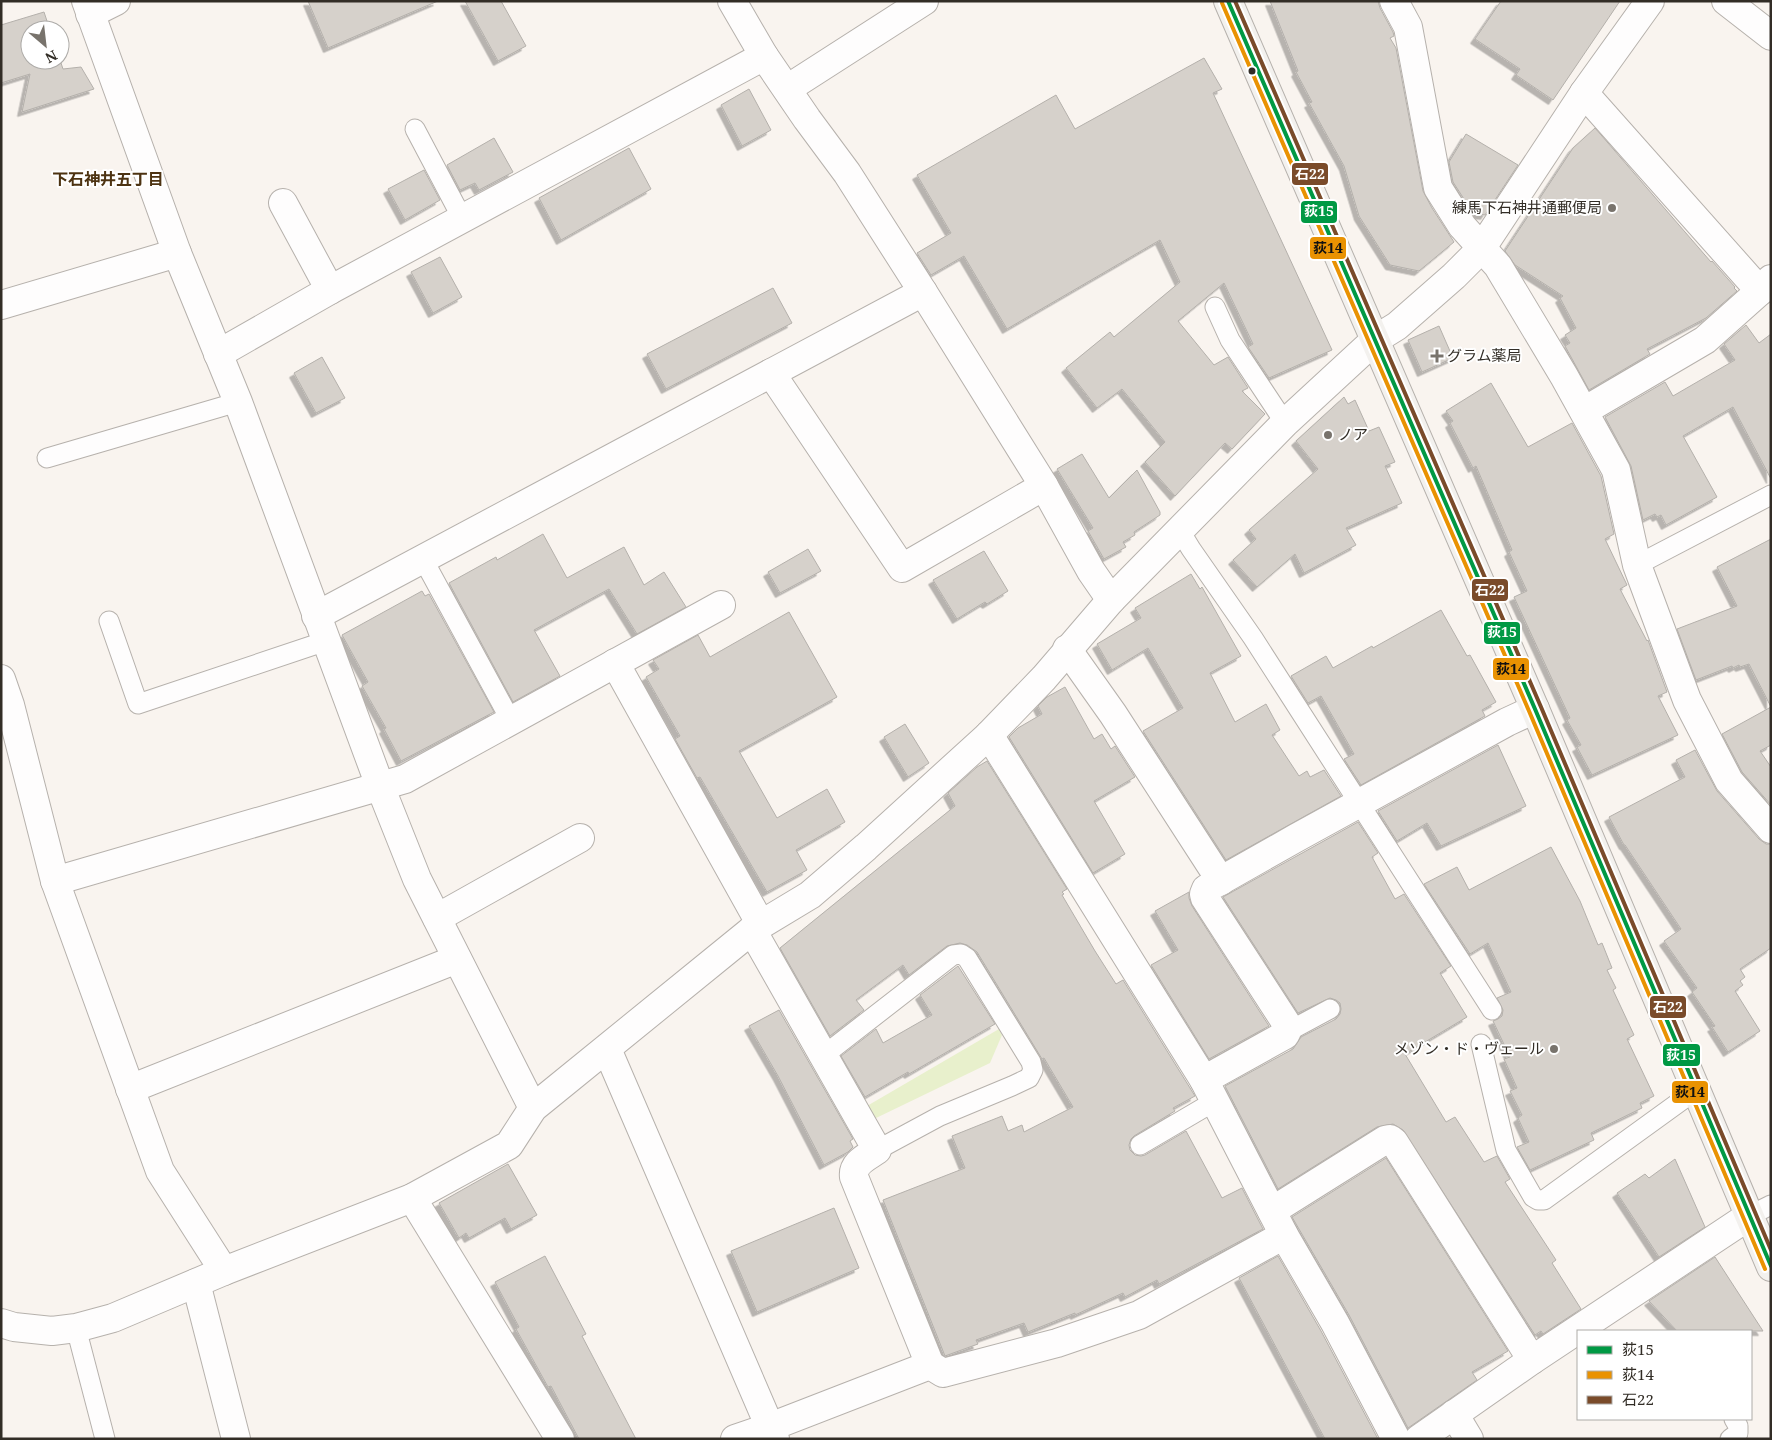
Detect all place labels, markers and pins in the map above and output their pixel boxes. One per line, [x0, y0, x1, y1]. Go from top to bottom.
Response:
unlabelled marker [1247, 66, 1257, 76]
place label: 練馬下石神井通郵便局 [1452, 197, 1602, 217]
marker: 練馬下石神井通郵便局 [1606, 202, 1618, 214]
place label: グラム薬局 [1447, 345, 1522, 365]
marker: グラム薬局 [1431, 350, 1443, 362]
place label: ノア [1338, 424, 1368, 444]
marker: ノア [1322, 429, 1334, 441]
place label: メゾン・ド・ヴェール [1394, 1038, 1544, 1058]
marker: メゾン・ド・ヴェール [1548, 1043, 1560, 1055]

